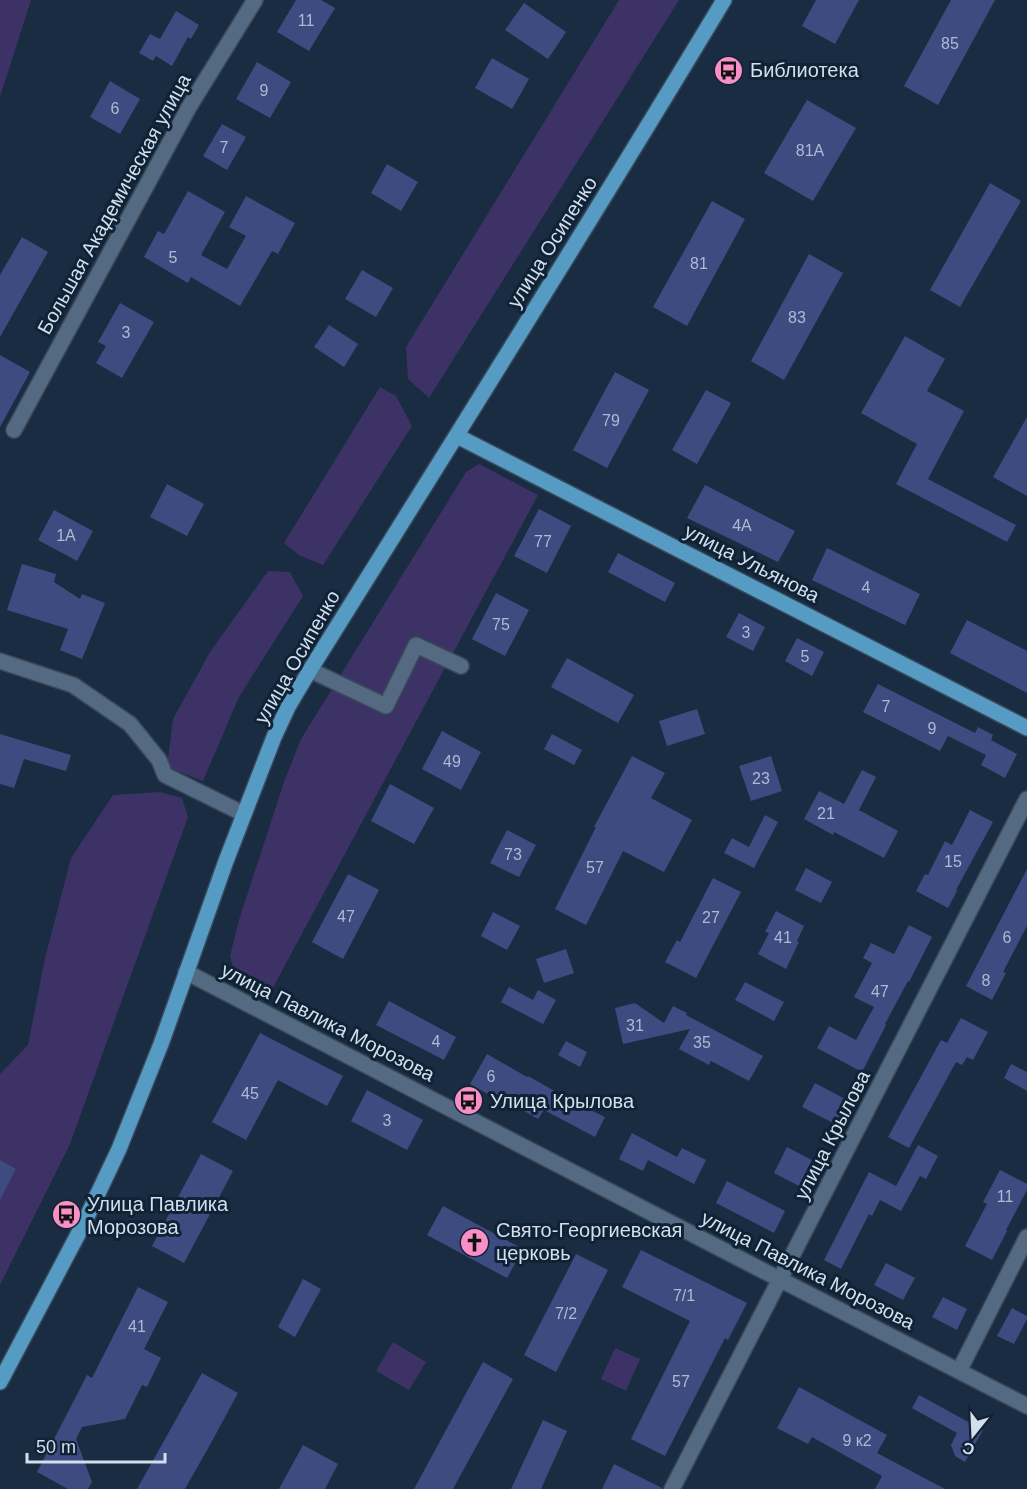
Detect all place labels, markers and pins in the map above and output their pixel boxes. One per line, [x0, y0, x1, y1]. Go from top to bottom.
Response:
bus stop icon: Библиотека [713, 54, 745, 86]
place label: Библиотека [750, 59, 860, 81]
bus stop icon: Улица Крылова [453, 1085, 485, 1117]
place label: Улица Крылова [490, 1090, 635, 1112]
place label: Улица Павлика Морозова [87, 1193, 229, 1238]
bus stop icon: Улица Павлика Морозова [50, 1199, 82, 1231]
place label: Свято-Георгиевская церковь [496, 1219, 682, 1264]
church icon: Свято-Георгиевская церковь [459, 1226, 491, 1258]

